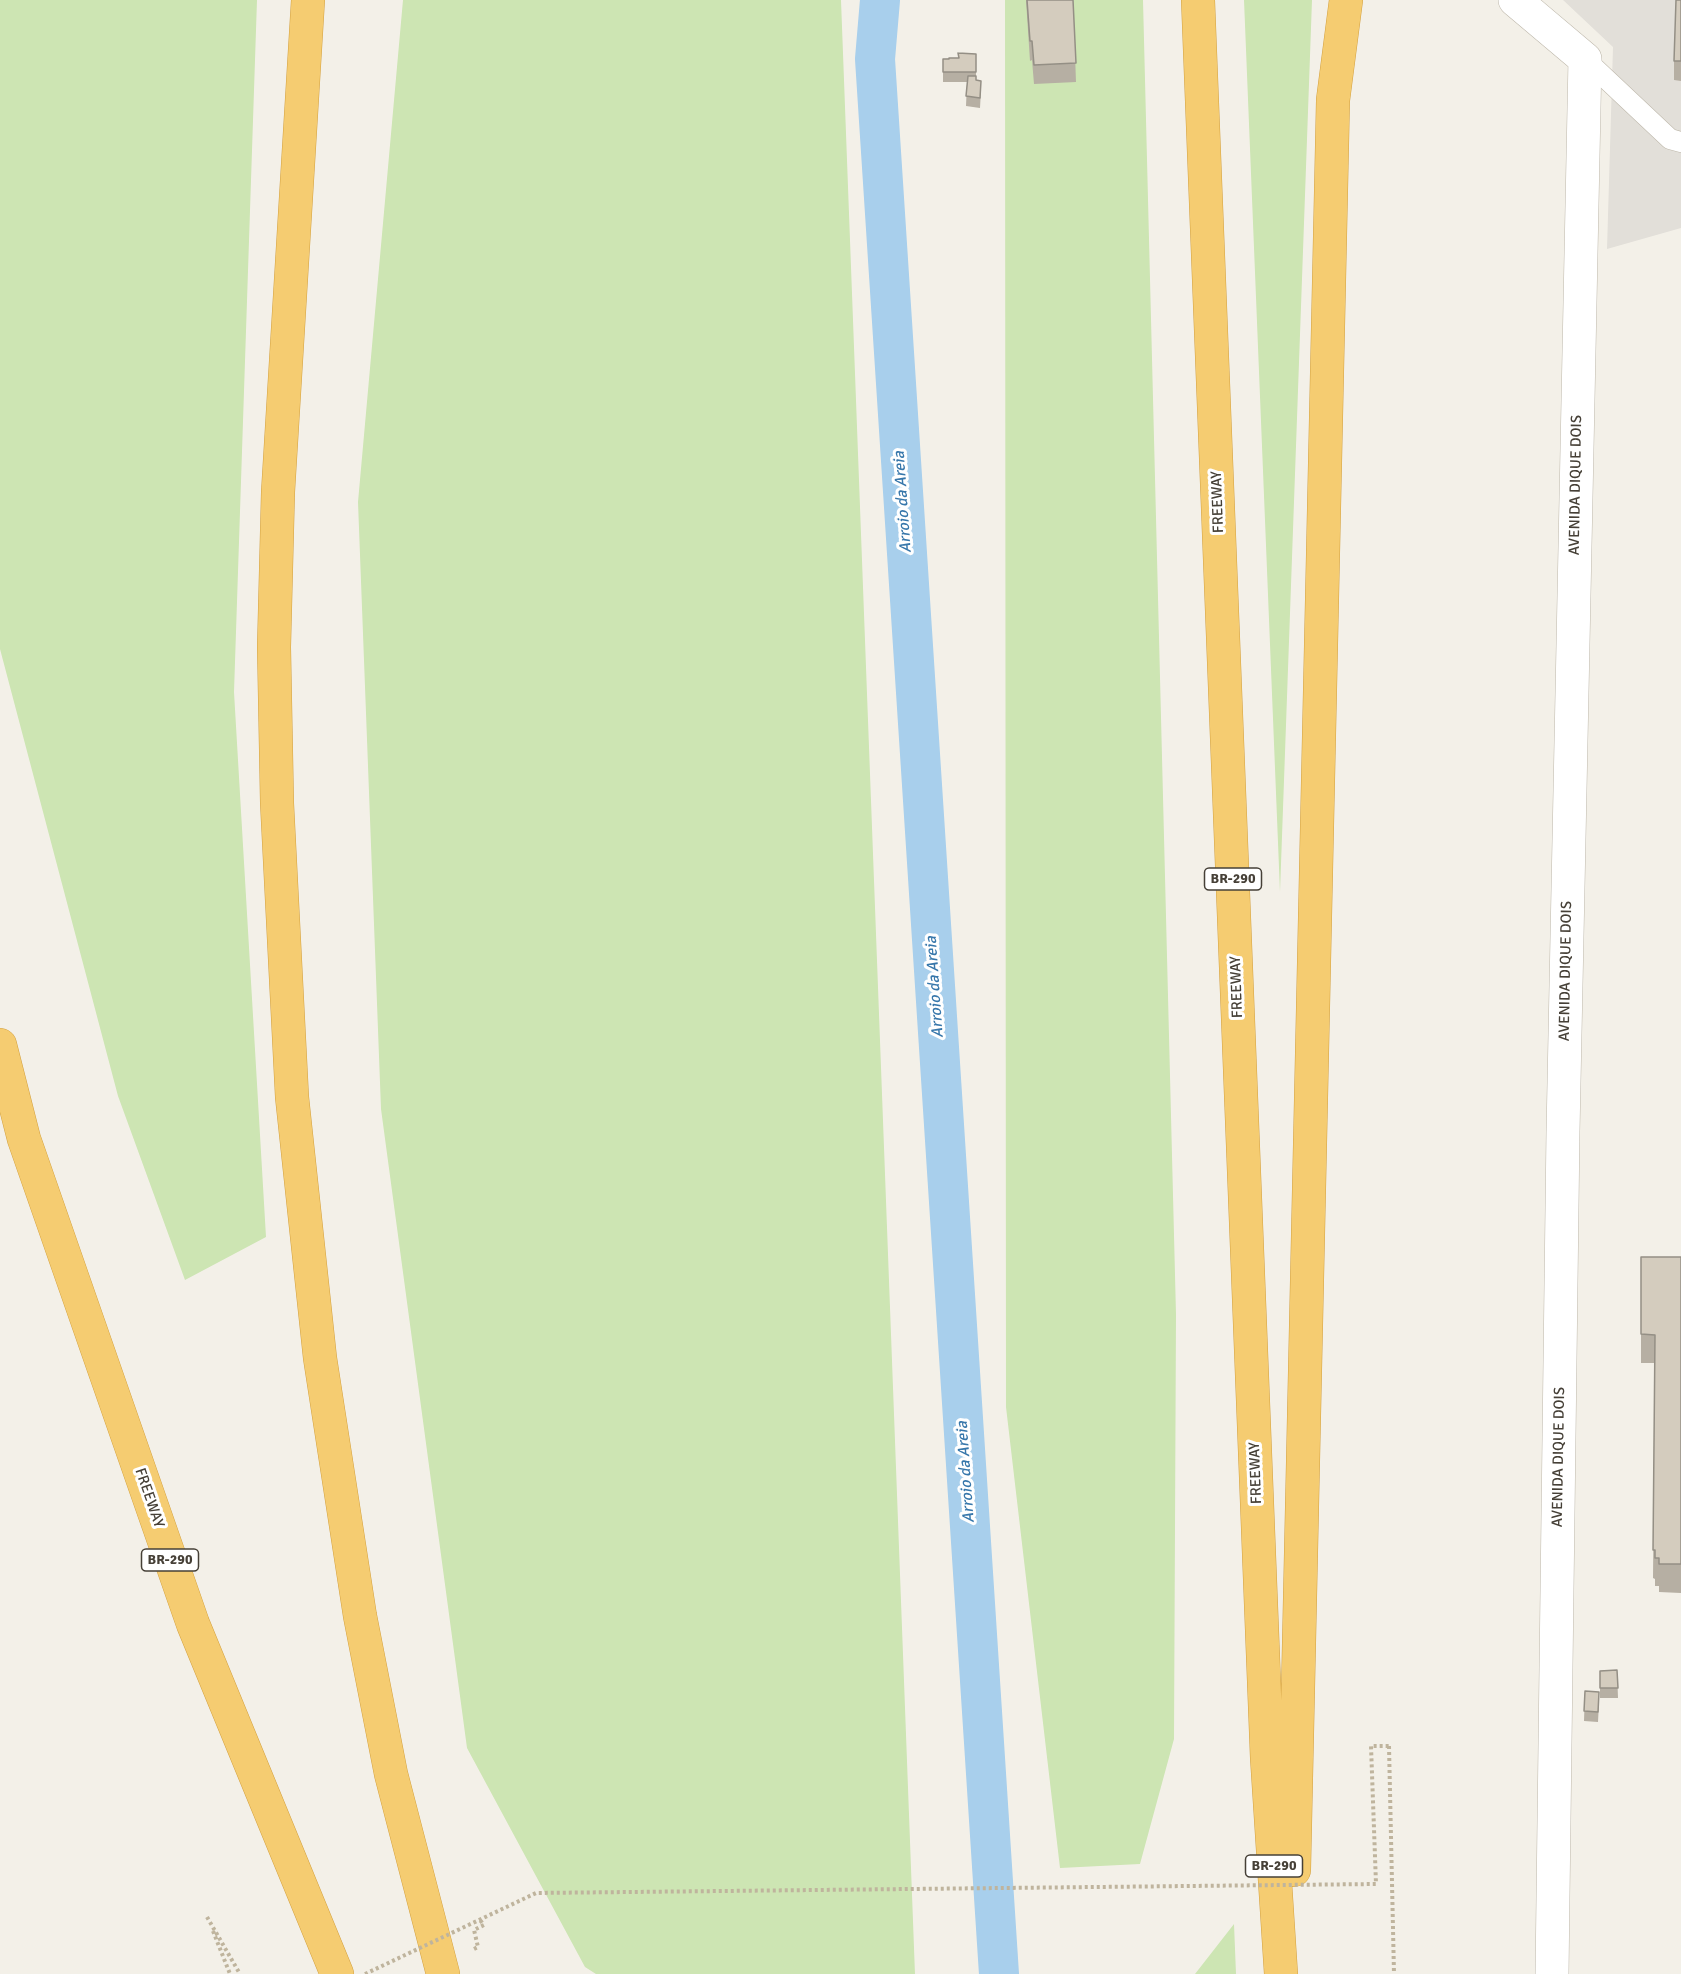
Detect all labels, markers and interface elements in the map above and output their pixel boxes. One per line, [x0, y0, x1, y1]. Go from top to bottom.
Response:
street label: AVENIDA DIQUE DOIS [1566, 415, 1586, 555]
water label: Arroio da Areia [890, 451, 916, 553]
street label: FREEWAY [1208, 471, 1228, 533]
road number: BR-290 [1204, 868, 1262, 890]
street label: AVENIDA DIQUE DOIS [1556, 901, 1576, 1041]
water label: Arroio da Areia [922, 936, 948, 1038]
street label: FREEWAY [1227, 956, 1247, 1018]
street label: AVENIDA DIQUE DOIS [1549, 1387, 1569, 1527]
water label: Arroio da Areia [953, 1421, 979, 1523]
street label: FREEWAY [1246, 1442, 1266, 1504]
street label: FREEWAY [130, 1466, 168, 1530]
road number: BR-290 [142, 1549, 198, 1571]
road number: BR-290 [1246, 1855, 1302, 1877]

